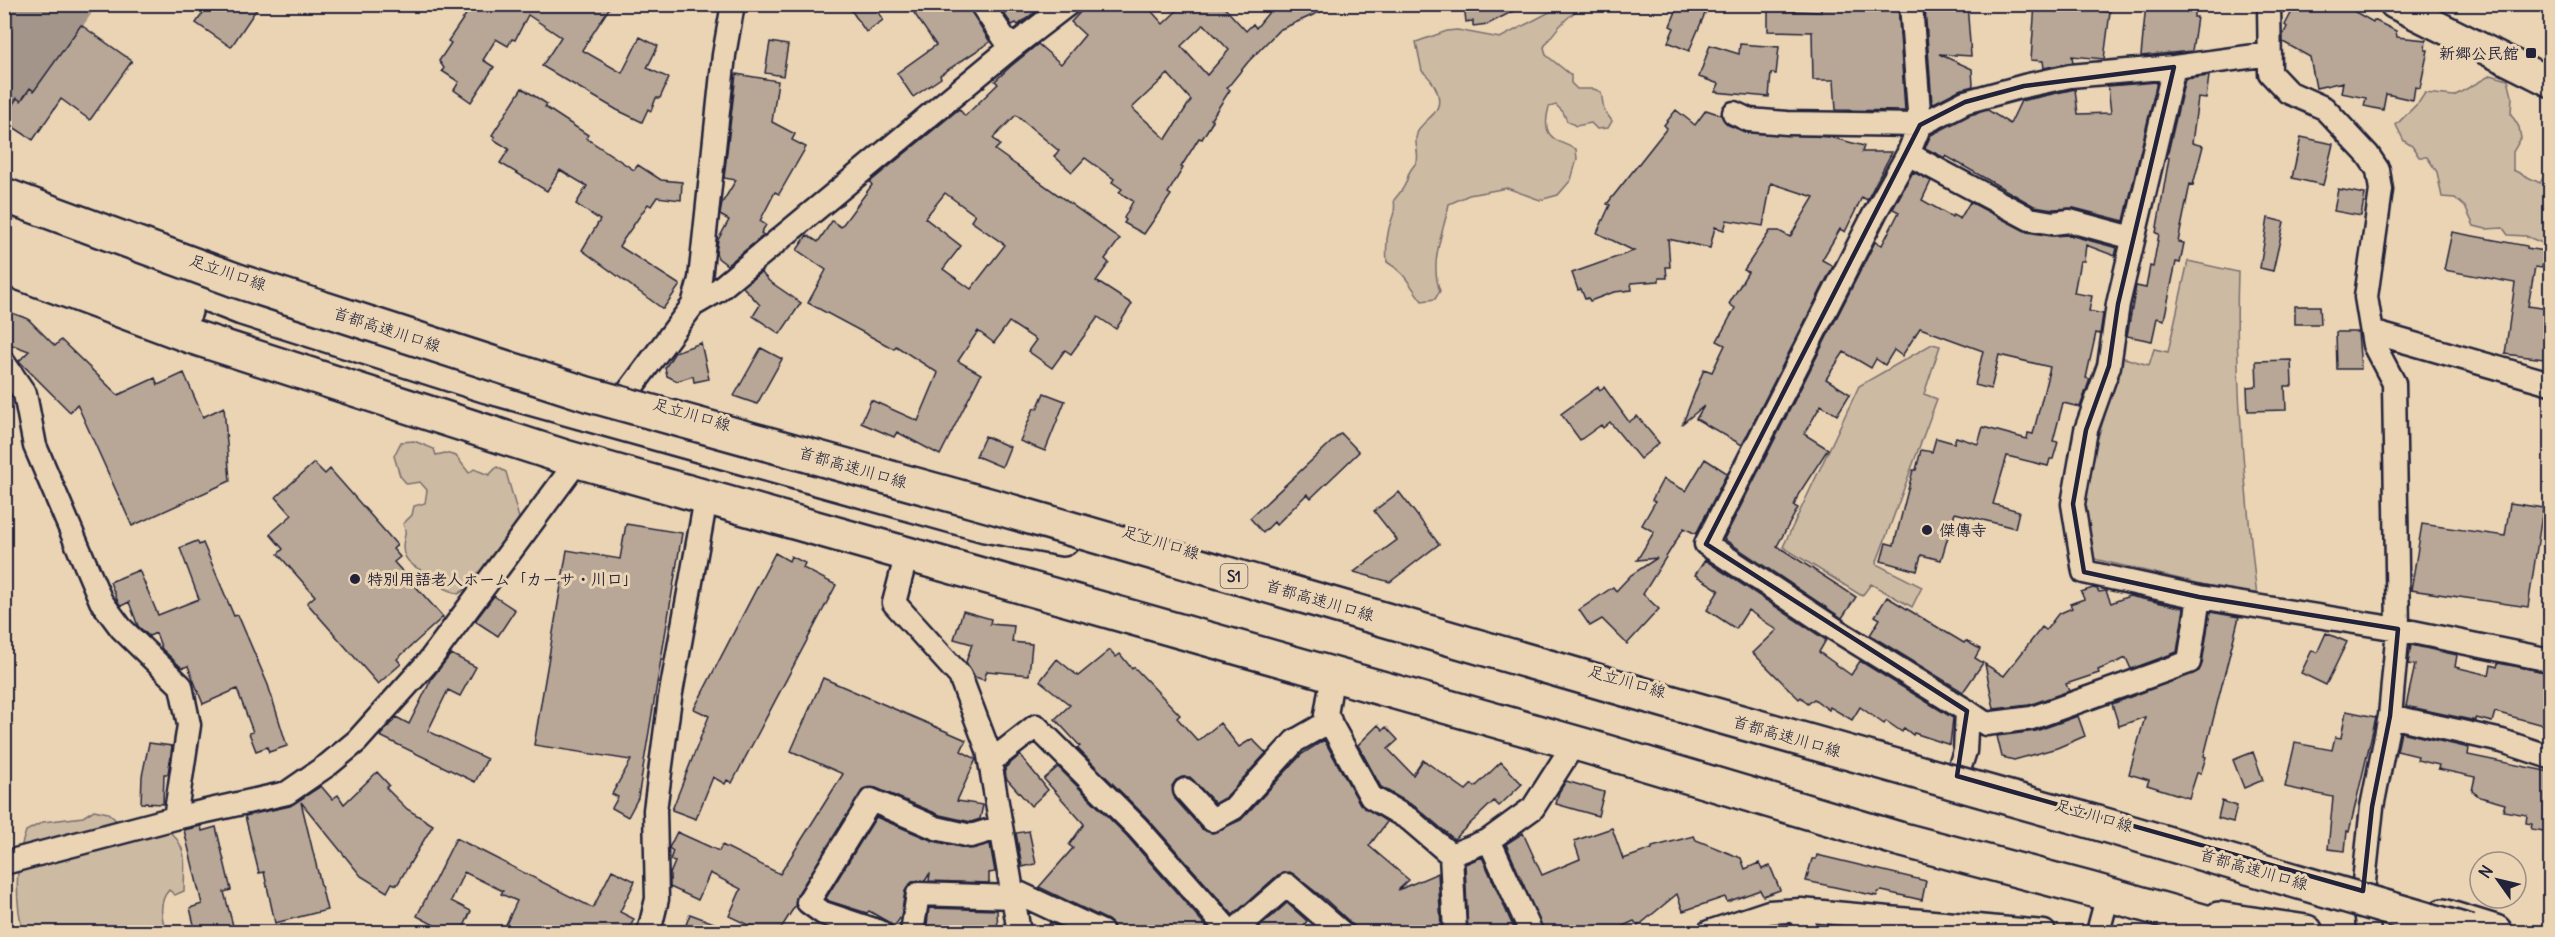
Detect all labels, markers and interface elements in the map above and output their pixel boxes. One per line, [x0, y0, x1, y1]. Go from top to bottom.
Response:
place label: 新郷公民館 [2439, 43, 2519, 63]
marker: 新郷公民館 [2524, 46, 2538, 60]
street label: 足立川口線 [187, 250, 269, 294]
street label: 首都高速川口線 [331, 302, 443, 356]
street label: 足立川口線 [651, 393, 733, 435]
street label: 首都高速川口線 [796, 442, 910, 492]
place label: 傑傳寺 [1939, 520, 1987, 540]
street label: 足立川口線 [1120, 521, 1202, 563]
marker: 傑傳寺 [1920, 523, 1934, 537]
road number: S1 [1220, 564, 1248, 588]
place label: 特別用語老人ホーム「カーサ・川口」 [367, 569, 639, 589]
marker: 特別用語老人ホーム「カーサ・川口」 [348, 572, 362, 586]
street label: 首都高速川口線 [1263, 575, 1377, 625]
street label: 足立川口線 [1586, 660, 1668, 702]
street label: 首都高速川口線 [1730, 711, 1844, 761]
street label: 足立川口線 [2053, 794, 2135, 836]
street label: 首都高速川口線 [2197, 844, 2311, 894]
north arrow [2468, 850, 2528, 910]
text: N [2474, 861, 2497, 882]

